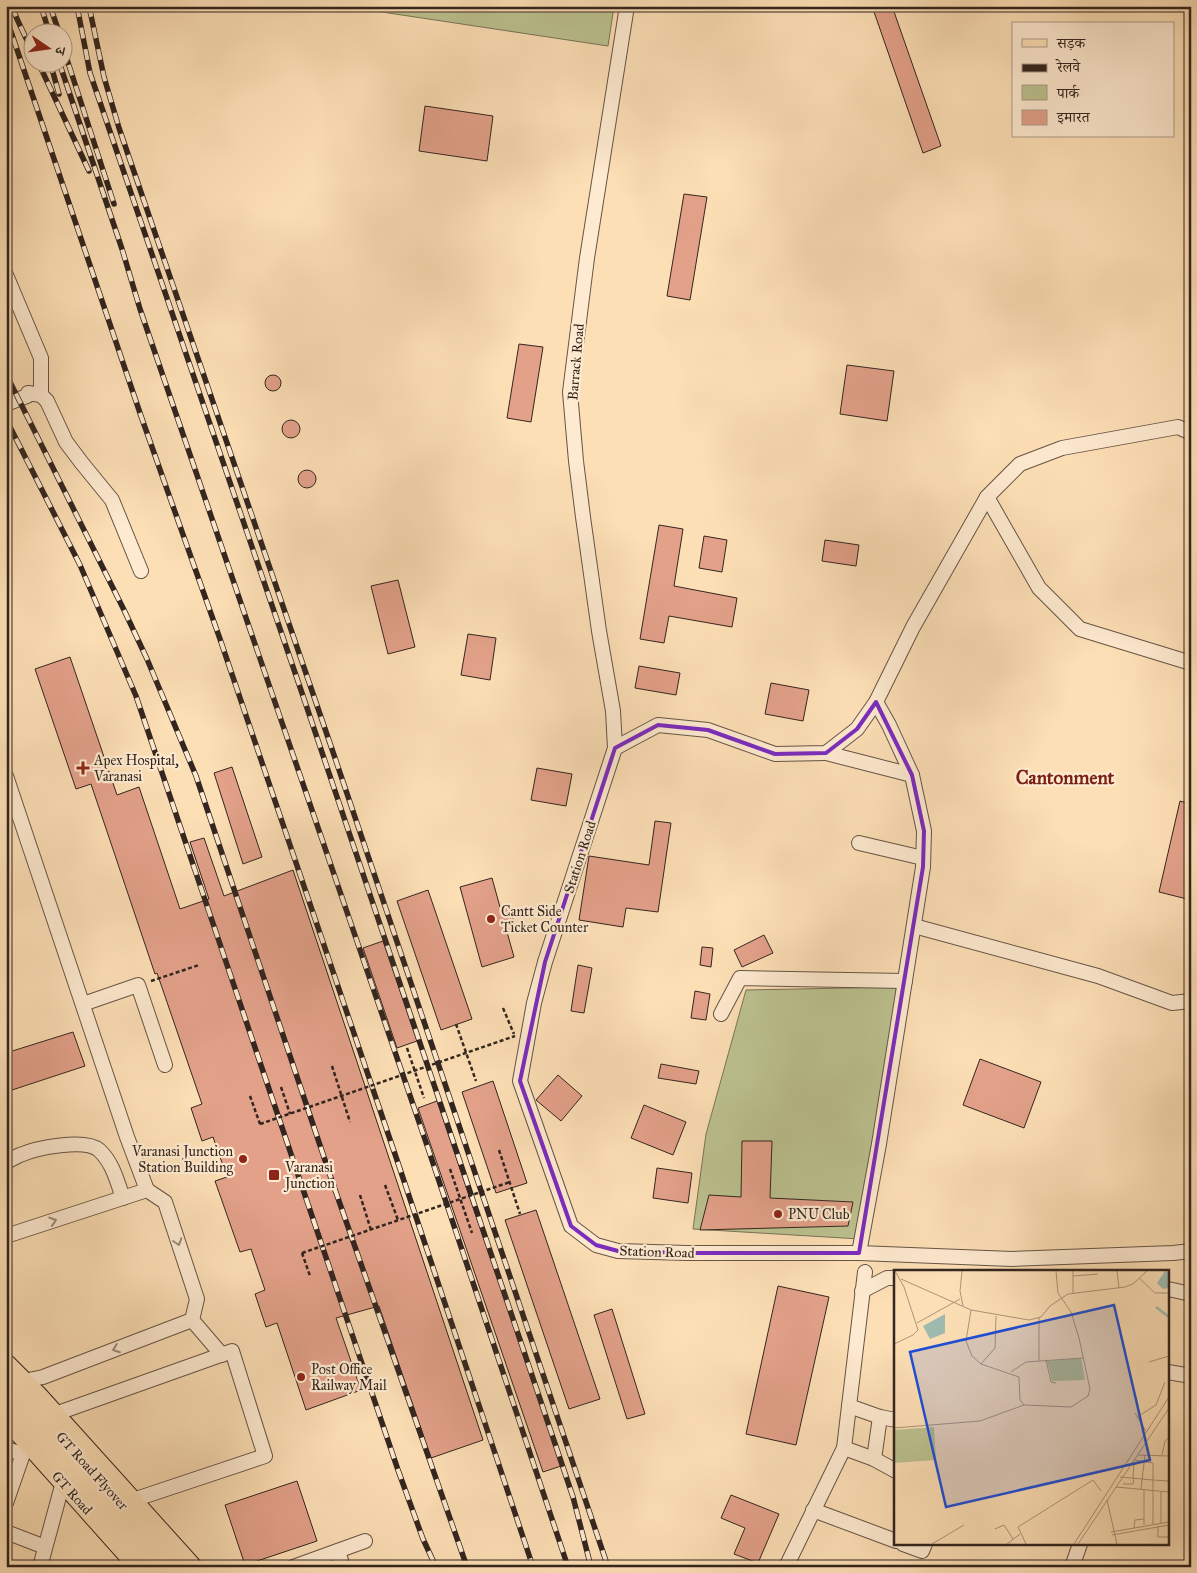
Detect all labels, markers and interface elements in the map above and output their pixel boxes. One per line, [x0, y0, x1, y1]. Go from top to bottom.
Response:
north arrow [22, 22, 72, 72]
legend [1012, 22, 1174, 138]
text: सड़क [1056, 34, 1086, 52]
text: उ [51, 44, 69, 57]
text: रेलवे [1055, 58, 1081, 76]
text: पार्क [1056, 84, 1080, 102]
text: इमारत [1056, 108, 1091, 126]
street label: Barrack Road [564, 323, 588, 401]
place label: Apex Hospital, Varanasi [93, 752, 179, 785]
marker: Apex Hospital, Varanasi [76, 761, 90, 775]
district label: Cantonment [1016, 766, 1115, 789]
street label: Station Road [560, 819, 600, 895]
place label: Cantt Side Ticket Counter [501, 903, 589, 936]
marker: Cantt Side Ticket Counter [485, 913, 497, 925]
place label: Varanasi Junction Station Building [131, 1143, 233, 1176]
marker: Varanasi Junction Station Building [237, 1153, 249, 1165]
place label: Varanasi Junction [283, 1159, 335, 1193]
marker: Varanasi Junction [267, 1168, 281, 1182]
place label: PNU Club [788, 1206, 850, 1223]
marker: PNU Club [772, 1208, 784, 1220]
one-way arrow [48, 1217, 56, 1227]
one-way arrow [172, 1237, 182, 1246]
street label: Station Road [619, 1242, 695, 1262]
inset map [894, 1270, 1170, 1546]
one-way arrow [112, 1343, 121, 1353]
place label: Post Office Railway Mail [311, 1361, 387, 1394]
marker: Post Office Railway Mail [295, 1371, 307, 1383]
street label: GT Road Flyover [52, 1428, 132, 1514]
street label: GT Road [48, 1468, 96, 1518]

